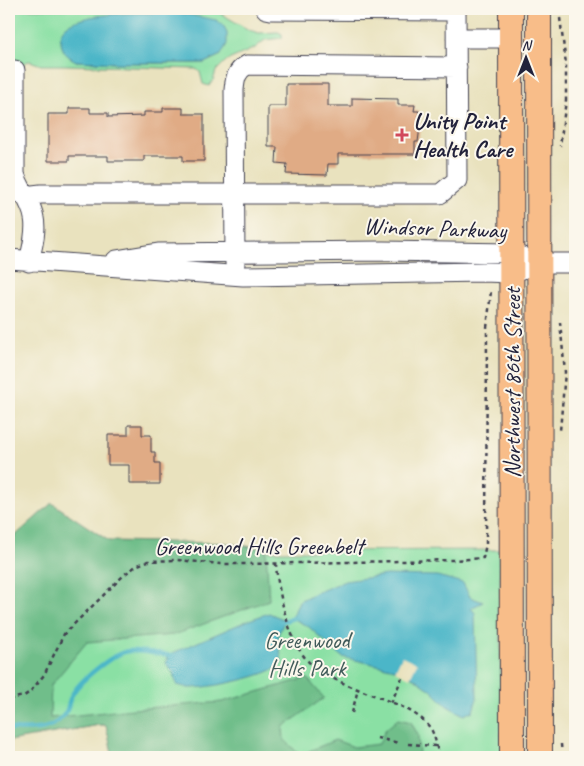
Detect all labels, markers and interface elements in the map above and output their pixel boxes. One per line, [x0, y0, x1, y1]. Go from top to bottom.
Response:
north arrow [502, 32, 552, 82]
text: N [522, 37, 533, 54]
place label: Unity Point Health Care [413, 106, 514, 164]
marker: Unity Point Health Care [395, 128, 409, 142]
street label: Windsor Parkway [363, 211, 508, 246]
street label: Northwest 86th Street [497, 286, 527, 478]
street label: Greenwood Hills Greenbelt [155, 531, 366, 561]
park label: Greenwood Hills Park [264, 625, 353, 683]

